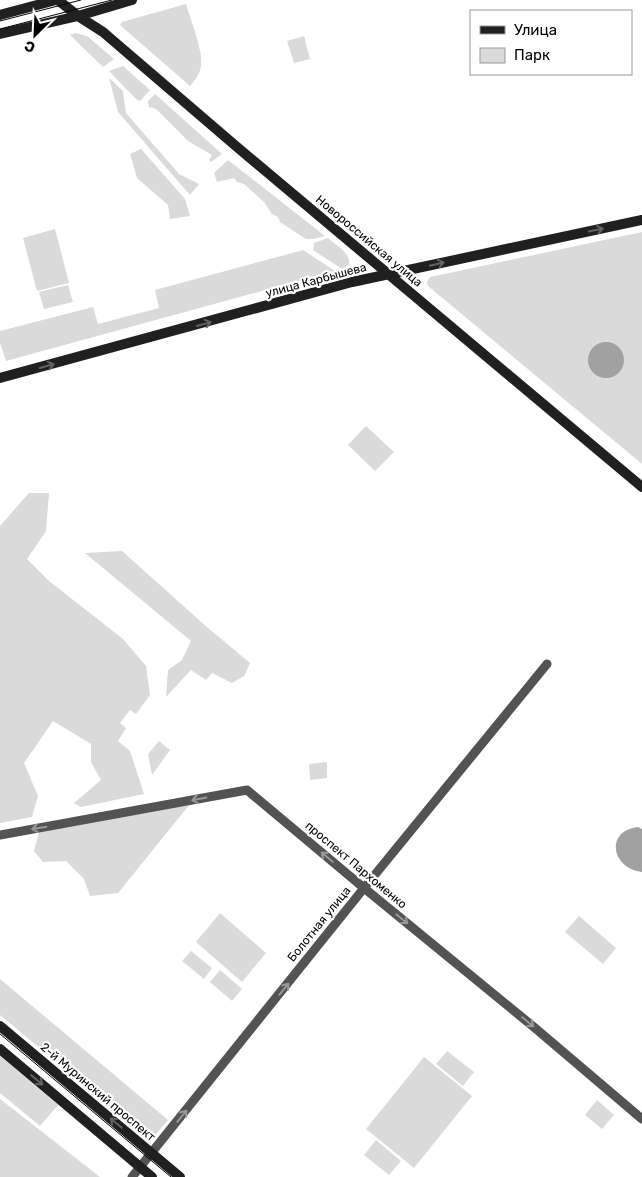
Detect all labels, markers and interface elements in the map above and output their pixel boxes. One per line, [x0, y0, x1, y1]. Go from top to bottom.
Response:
north arrow [10, 10, 60, 60]
legend [470, 10, 632, 75]
text: Улица [514, 21, 557, 39]
text: С [22, 37, 38, 56]
text: Парк [514, 46, 550, 64]
street label: Новороссийская улица [313, 192, 425, 290]
one-way arrow [588, 225, 604, 234]
one-way arrow [429, 259, 445, 268]
street label: улица Карбышева [264, 260, 368, 300]
one-way arrow [196, 318, 212, 328]
one-way arrow [39, 360, 55, 370]
one-way arrow [191, 794, 207, 804]
street label: проспект Пархоменко [302, 818, 410, 912]
one-way arrow [31, 823, 47, 833]
one-way arrow [320, 851, 333, 862]
street label: Болотная улица [284, 884, 354, 964]
one-way arrow [395, 913, 408, 924]
one-way arrow [278, 982, 289, 995]
one-way arrow [521, 1016, 534, 1027]
street label: 2-й Муринский проспект [38, 1040, 158, 1144]
one-way arrow [31, 1075, 44, 1086]
one-way arrow [177, 1110, 188, 1123]
one-way arrow [109, 1118, 122, 1129]

